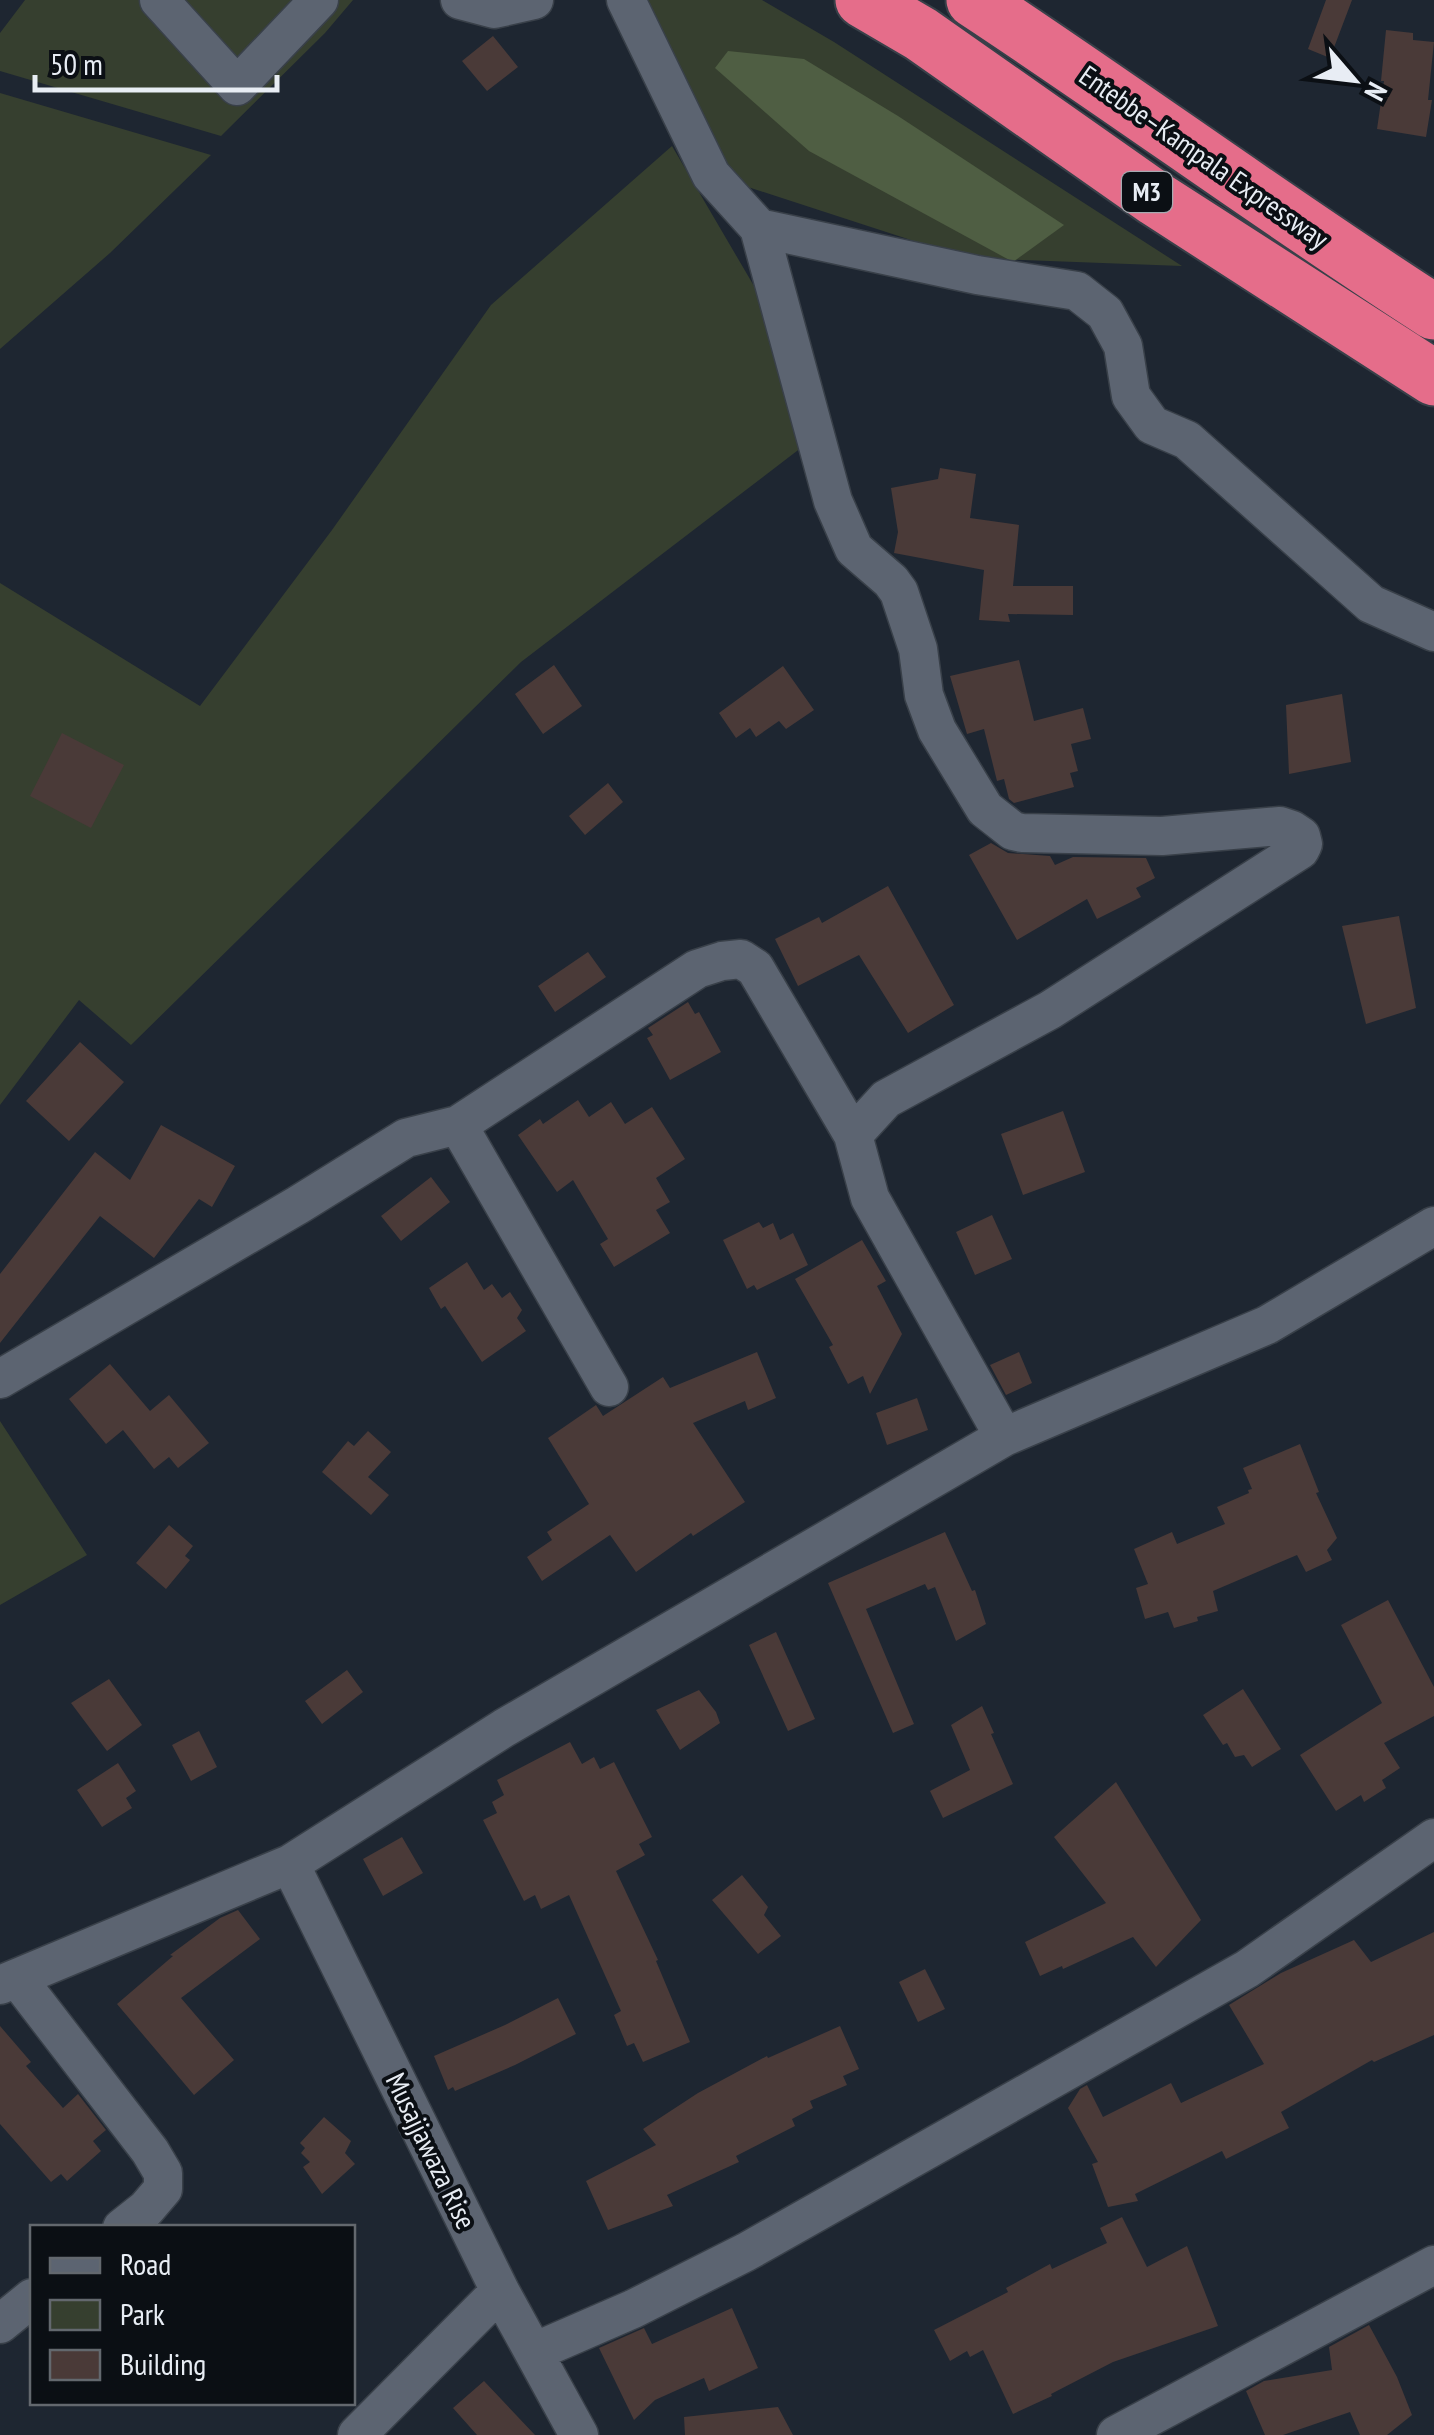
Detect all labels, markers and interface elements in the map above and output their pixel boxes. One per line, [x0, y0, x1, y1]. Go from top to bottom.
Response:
scale bar [35, 30, 278, 92]
north arrow [1304, 30, 1404, 130]
text: 50 m [50, 44, 103, 83]
street label: Entebbe–Kampala Expressway [1072, 57, 1336, 257]
text: N [1357, 77, 1396, 107]
road number: M3 [1122, 172, 1172, 212]
street label: Musajjawaza Rise [378, 2067, 485, 2235]
legend [30, 2225, 355, 2405]
text: Road [120, 2244, 171, 2283]
text: Park [120, 2294, 165, 2333]
text: Building [120, 2344, 206, 2383]

